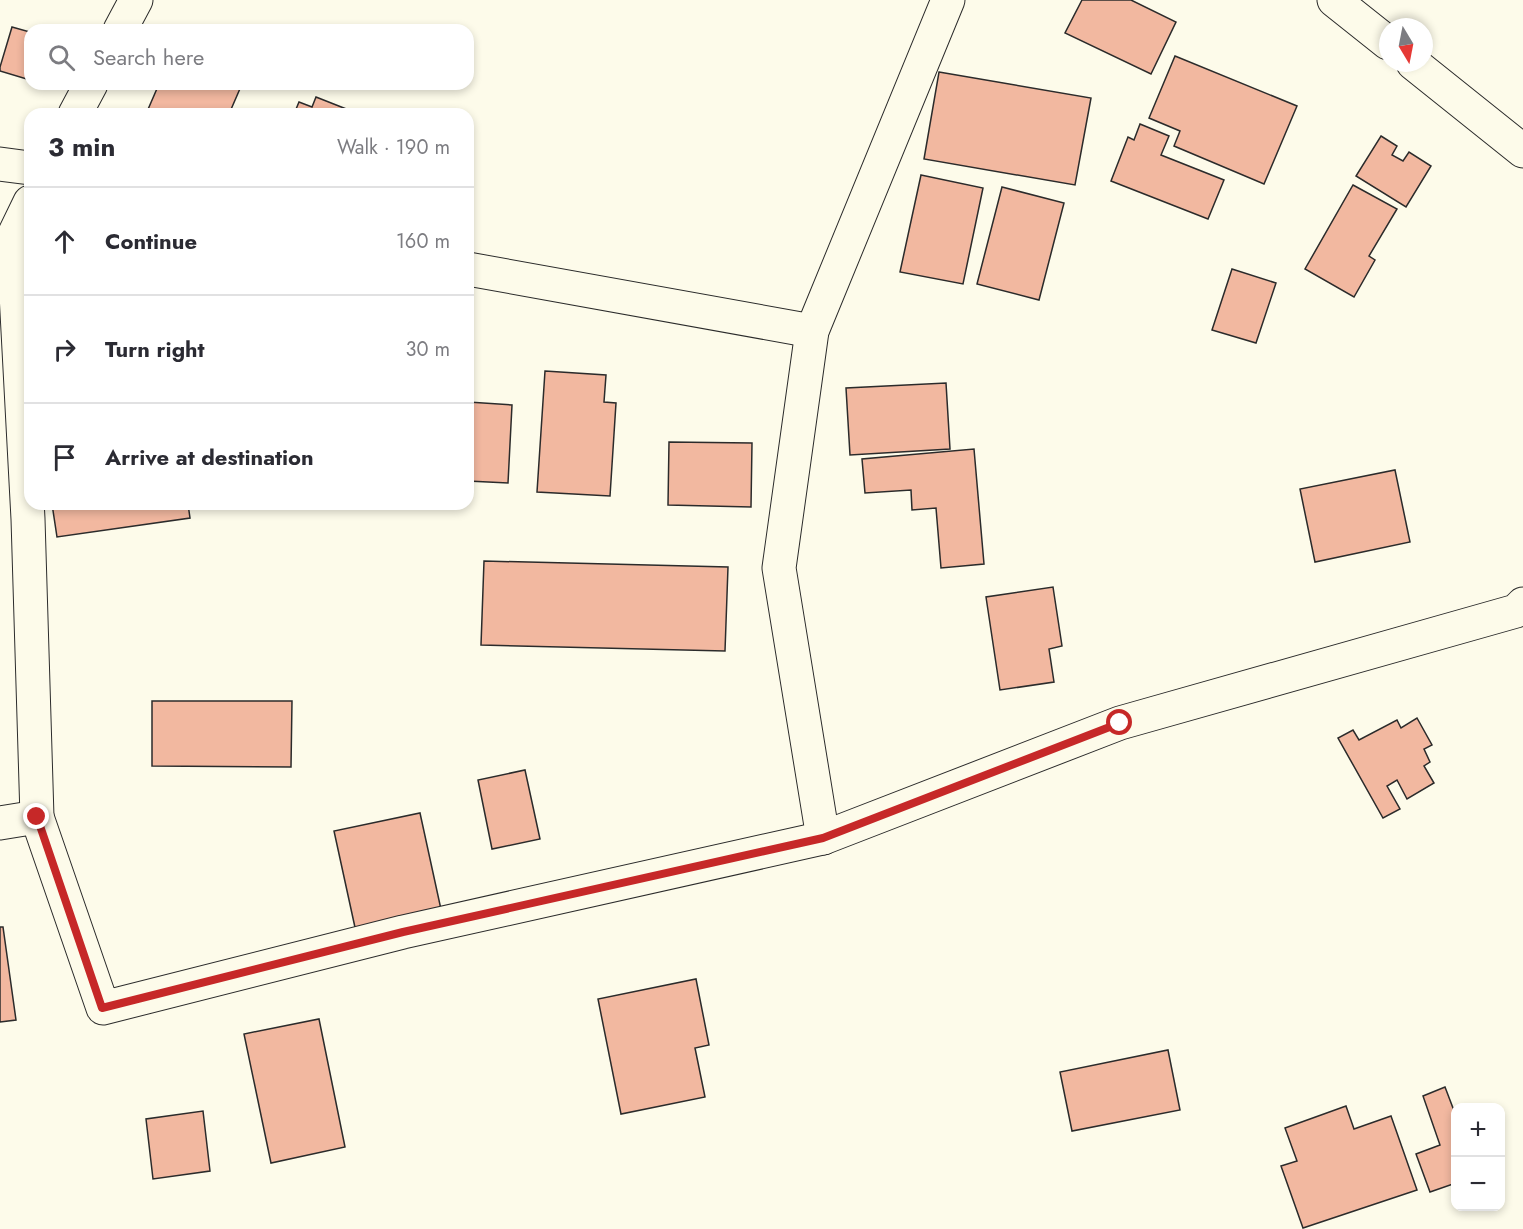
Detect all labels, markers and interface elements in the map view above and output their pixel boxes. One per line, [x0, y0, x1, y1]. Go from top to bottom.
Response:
north arrow [1379, 18, 1433, 72]
search box [24, 24, 474, 90]
icon: search [45, 41, 78, 74]
text: Search here [93, 41, 204, 73]
text: 3 min [48, 128, 115, 166]
text: Walk · 190 m [337, 133, 450, 162]
icon: ahead [48, 225, 81, 258]
text: Continue [105, 225, 197, 257]
text: 160 m [396, 227, 450, 256]
icon: right [48, 333, 81, 366]
text: Turn right [105, 333, 205, 365]
text: 30 m [405, 335, 450, 364]
icon: arrive [48, 441, 81, 474]
text: Arrive at destination [105, 441, 314, 473]
route start [1106, 709, 1132, 735]
route end [23, 803, 49, 829]
map controls [1451, 1103, 1505, 1211]
button: + [1451, 1103, 1505, 1157]
button: − [1451, 1157, 1505, 1211]

